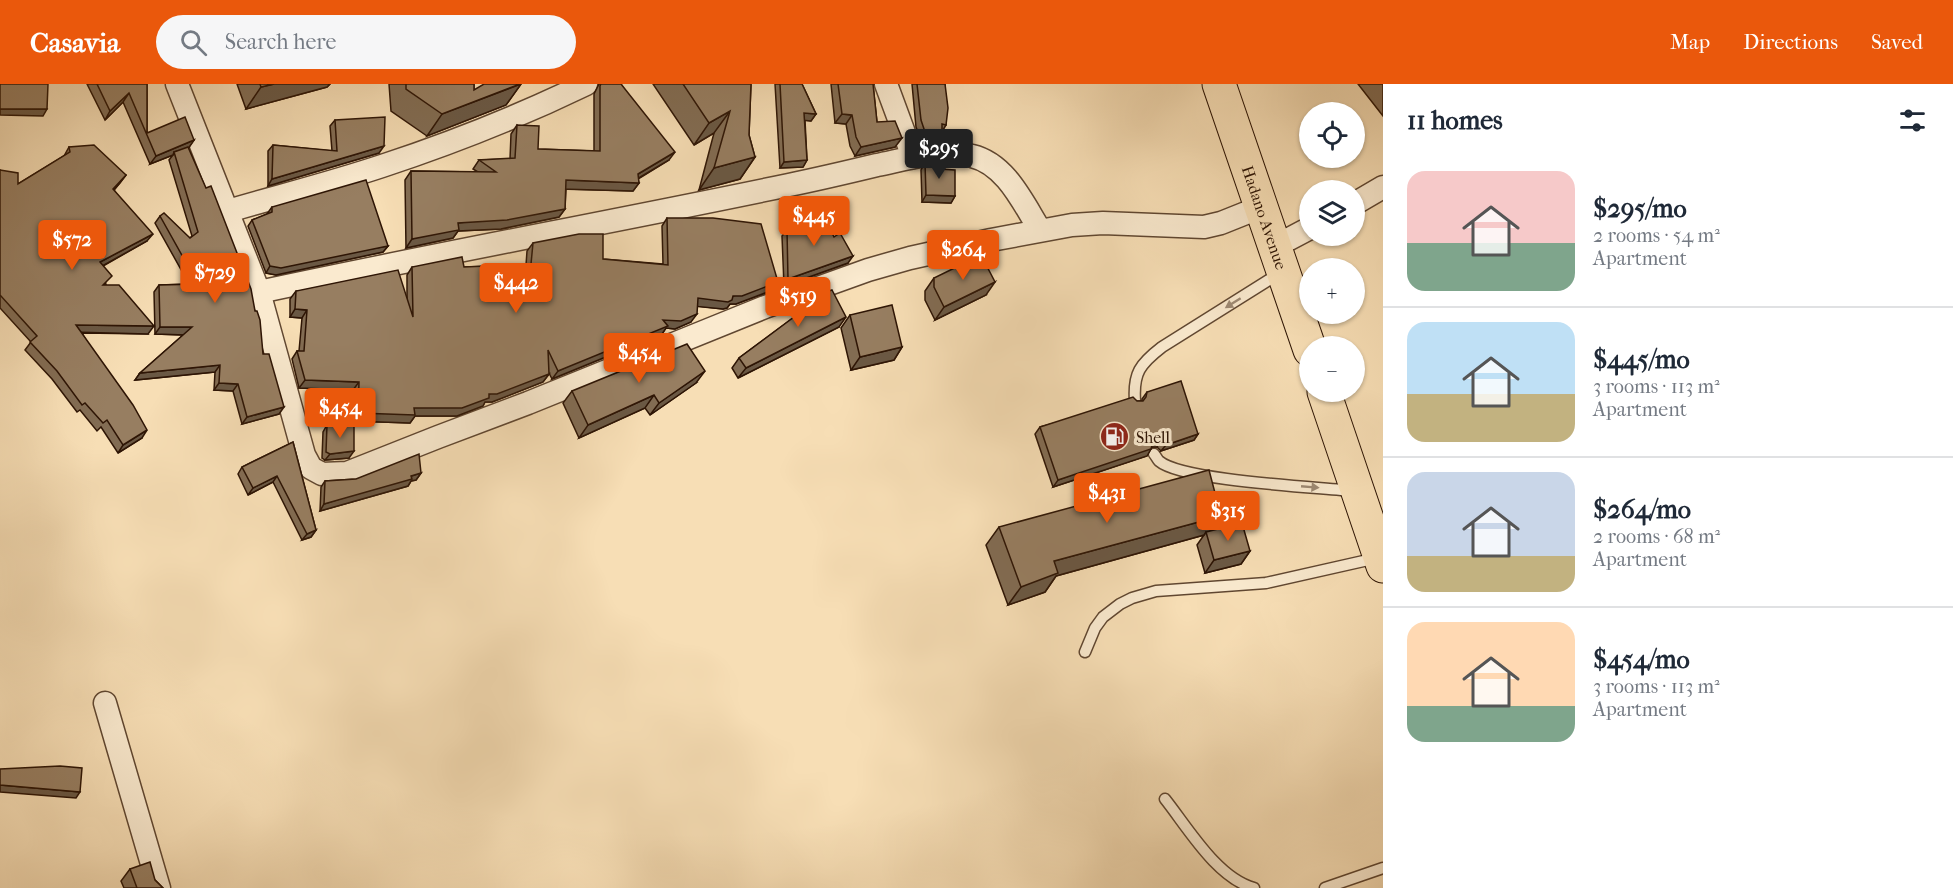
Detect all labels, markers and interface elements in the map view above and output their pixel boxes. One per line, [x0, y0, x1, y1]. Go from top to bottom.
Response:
search box [156, 15, 576, 69]
text: Casavia [30, 26, 120, 59]
icon: search [177, 26, 210, 59]
text: Search here [225, 29, 336, 55]
text: Map [1670, 30, 1710, 54]
text: Directions [1743, 30, 1838, 54]
text: Saved [1871, 30, 1923, 54]
map controls [1299, 102, 1365, 402]
button: locate [1299, 102, 1365, 168]
icon: filters [1896, 104, 1929, 137]
text: 11 homes [1407, 105, 1503, 136]
pin: $295 [903, 129, 975, 180]
text: $295 [919, 137, 959, 160]
street label: Hadano Avenue [1238, 163, 1291, 272]
button: layers [1299, 180, 1365, 246]
text: $295/mo [1593, 193, 1687, 224]
icon: home [1455, 195, 1527, 267]
pin: $445 [778, 196, 850, 247]
text: $445 [793, 204, 835, 227]
pin: $572 [36, 220, 108, 271]
text: 2 rooms · 54 m² [1593, 224, 1720, 247]
text: $572 [52, 228, 92, 251]
pin: $264 [927, 230, 999, 281]
text: $264 [941, 238, 985, 261]
text: Apartment [1593, 247, 1687, 270]
pin: $729 [179, 253, 251, 304]
button: + [1299, 258, 1365, 324]
text: $729 [194, 261, 236, 284]
pin: $442 [480, 263, 552, 314]
text: $442 [493, 271, 539, 294]
pin: $519 [762, 277, 834, 328]
text: $519 [779, 285, 817, 308]
one-way arrow [1225, 297, 1241, 308]
pin: $454 [603, 333, 675, 384]
button: − [1299, 336, 1365, 402]
text: $454 [618, 341, 660, 364]
text: $445/mo [1593, 344, 1690, 375]
icon: home [1455, 346, 1527, 418]
text: 3 rooms · 113 m² [1593, 375, 1720, 398]
pin: $454 [304, 388, 376, 439]
text: $454 [319, 396, 361, 419]
text: Apartment [1593, 398, 1687, 421]
fuel station icon: Shell [1099, 421, 1131, 453]
place label: Shell [1136, 428, 1170, 447]
pin: $431 [1071, 473, 1143, 524]
text: $431 [1088, 481, 1126, 504]
one-way arrow [1301, 482, 1320, 492]
pin: $315 [1192, 491, 1264, 542]
text: $264/mo [1593, 494, 1691, 525]
icon: home [1455, 496, 1527, 568]
text: $315 [1211, 499, 1245, 522]
text: 2 rooms · 68 m² [1593, 525, 1720, 548]
text: Apartment [1593, 548, 1687, 571]
text: $454/mo [1593, 644, 1690, 675]
icon: home [1455, 646, 1527, 718]
text: 3 rooms · 113 m² [1593, 675, 1720, 698]
text: Apartment [1593, 698, 1687, 721]

